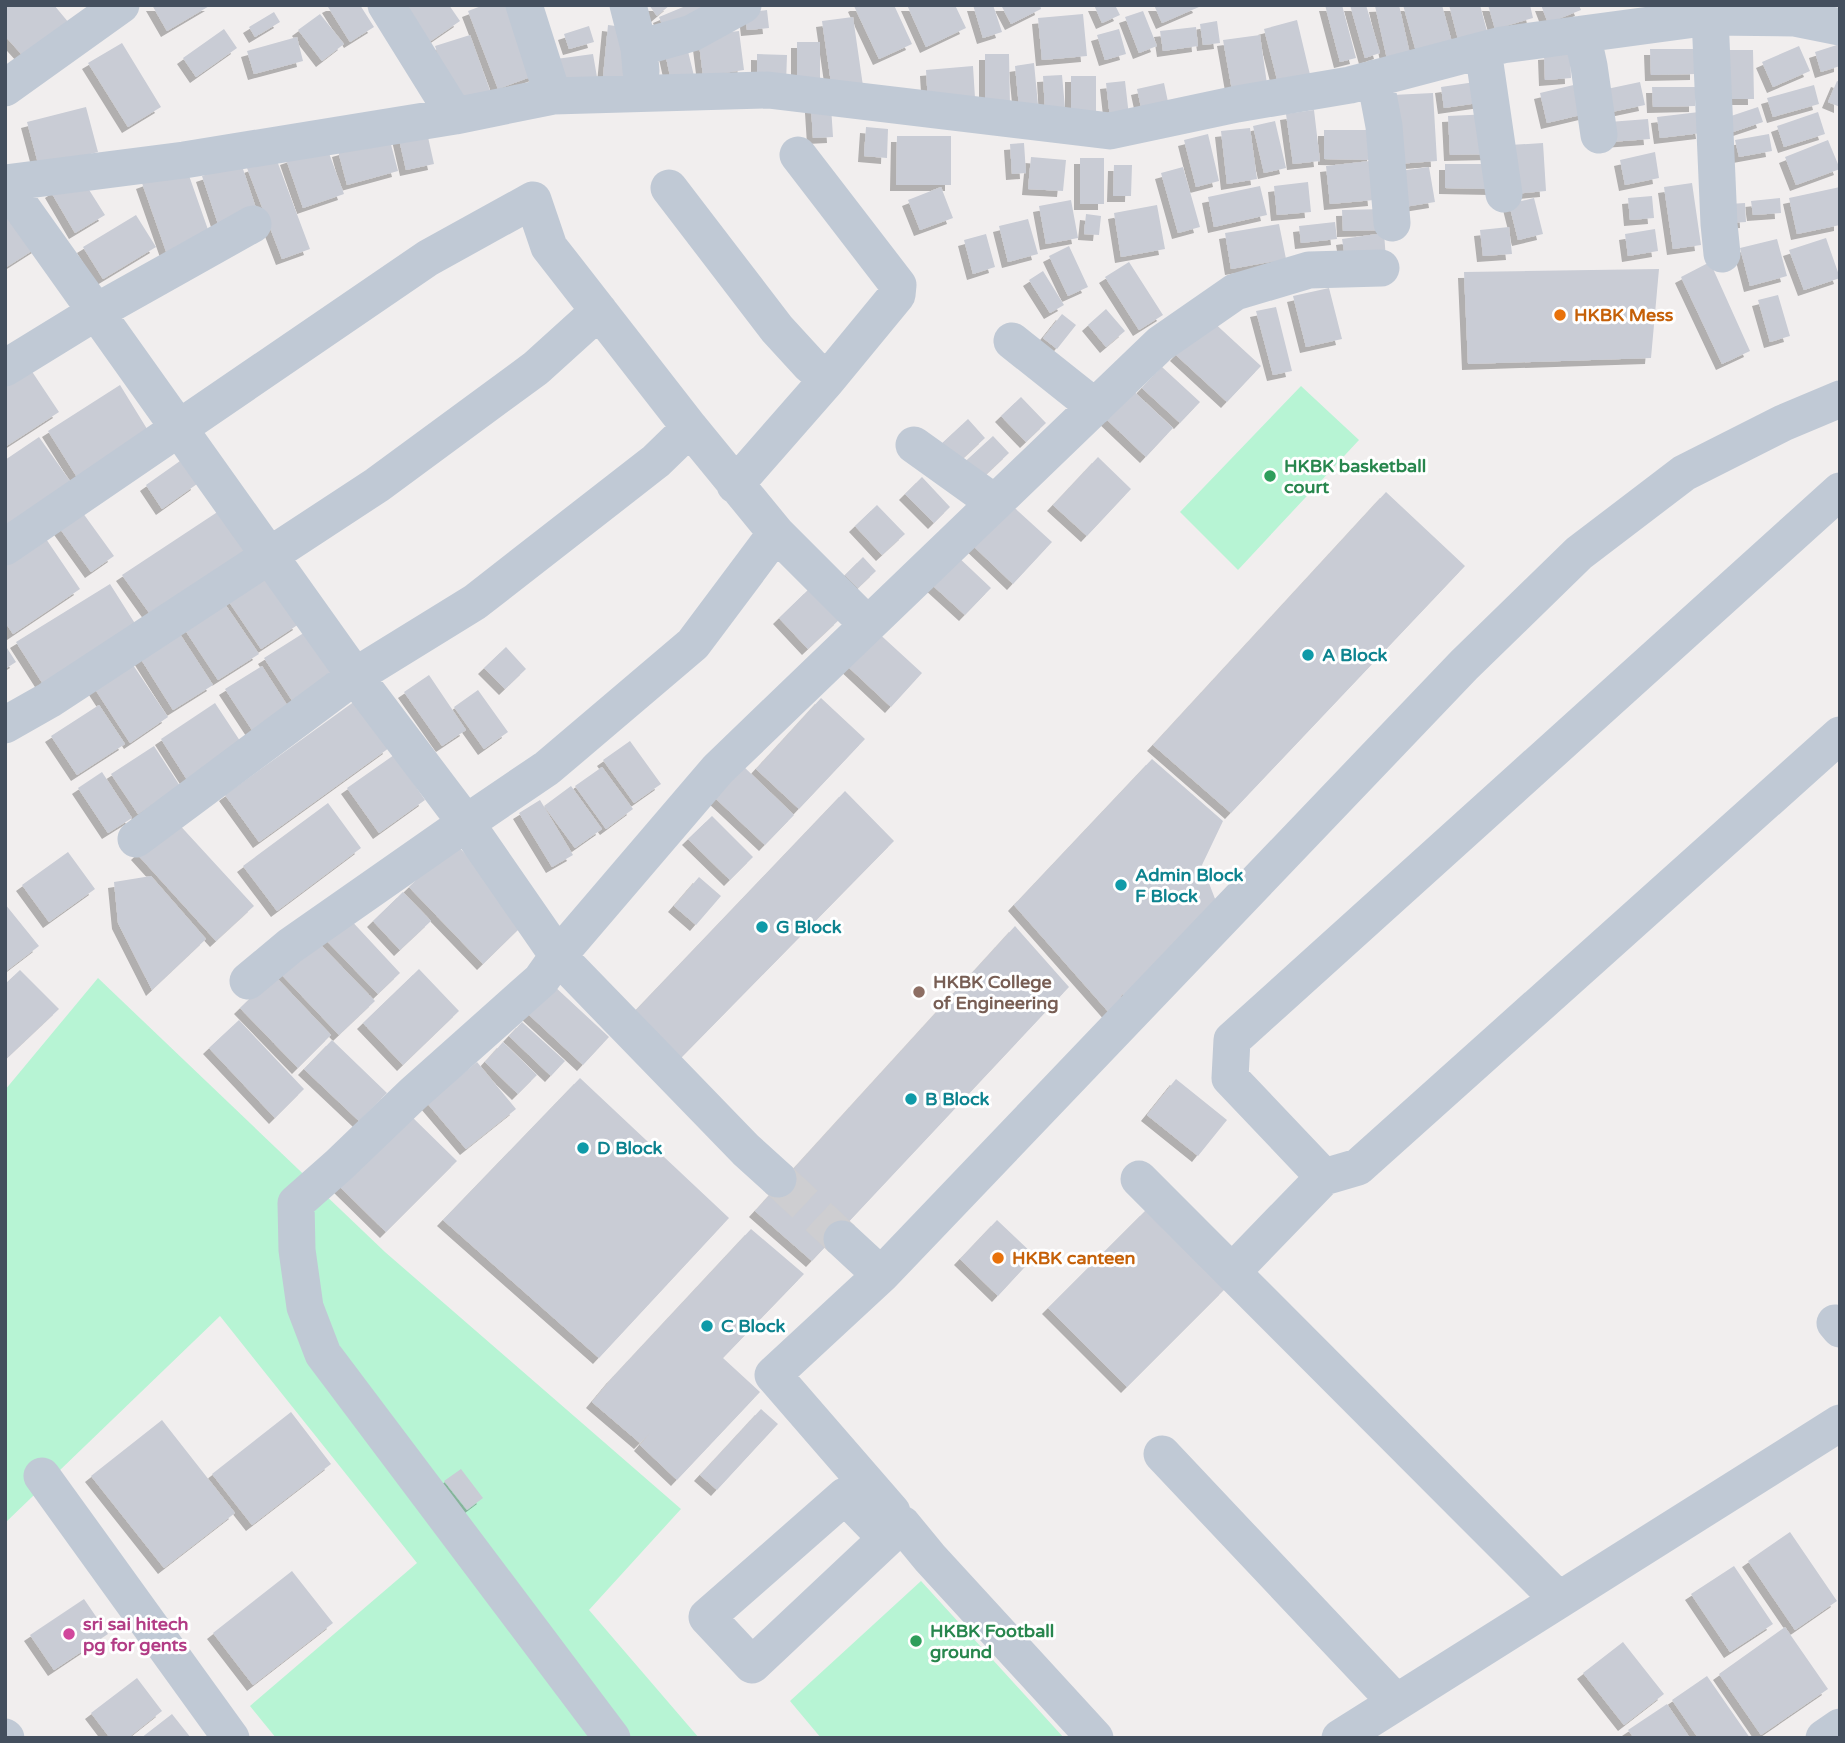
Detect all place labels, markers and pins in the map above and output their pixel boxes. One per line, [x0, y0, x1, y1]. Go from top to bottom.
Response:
place label: HKBK Mess [1574, 304, 1674, 326]
marker: HKBK Mess [1552, 307, 1568, 323]
place label: HKBK basketball court [1284, 455, 1426, 498]
marker: HKBK basketball court [1262, 468, 1278, 484]
place label: A Block [1322, 644, 1387, 666]
marker: A Block [1300, 647, 1316, 663]
place label: Admin Block F Block [1135, 864, 1244, 907]
marker: Admin Block F Block [1113, 877, 1129, 893]
place label: G Block [776, 916, 842, 938]
marker: G Block [754, 919, 770, 935]
place label: HKBK College of Engineering [933, 971, 1059, 1014]
marker: HKBK College of Engineering [911, 984, 927, 1000]
place label: B Block [925, 1088, 990, 1110]
marker: B Block [903, 1091, 919, 1107]
place label: D Block [597, 1137, 663, 1159]
marker: D Block [575, 1140, 591, 1156]
place label: HKBK canteen [1012, 1247, 1135, 1269]
marker: HKBK canteen [990, 1250, 1006, 1266]
place label: C Block [721, 1315, 786, 1337]
marker: C Block [699, 1318, 715, 1334]
place label: sri sai hitech pg for gents [83, 1613, 189, 1656]
place label: HKBK Football ground [930, 1620, 1054, 1663]
marker: sri sai hitech pg for gents [61, 1626, 77, 1642]
marker: HKBK Football ground [908, 1633, 924, 1649]

